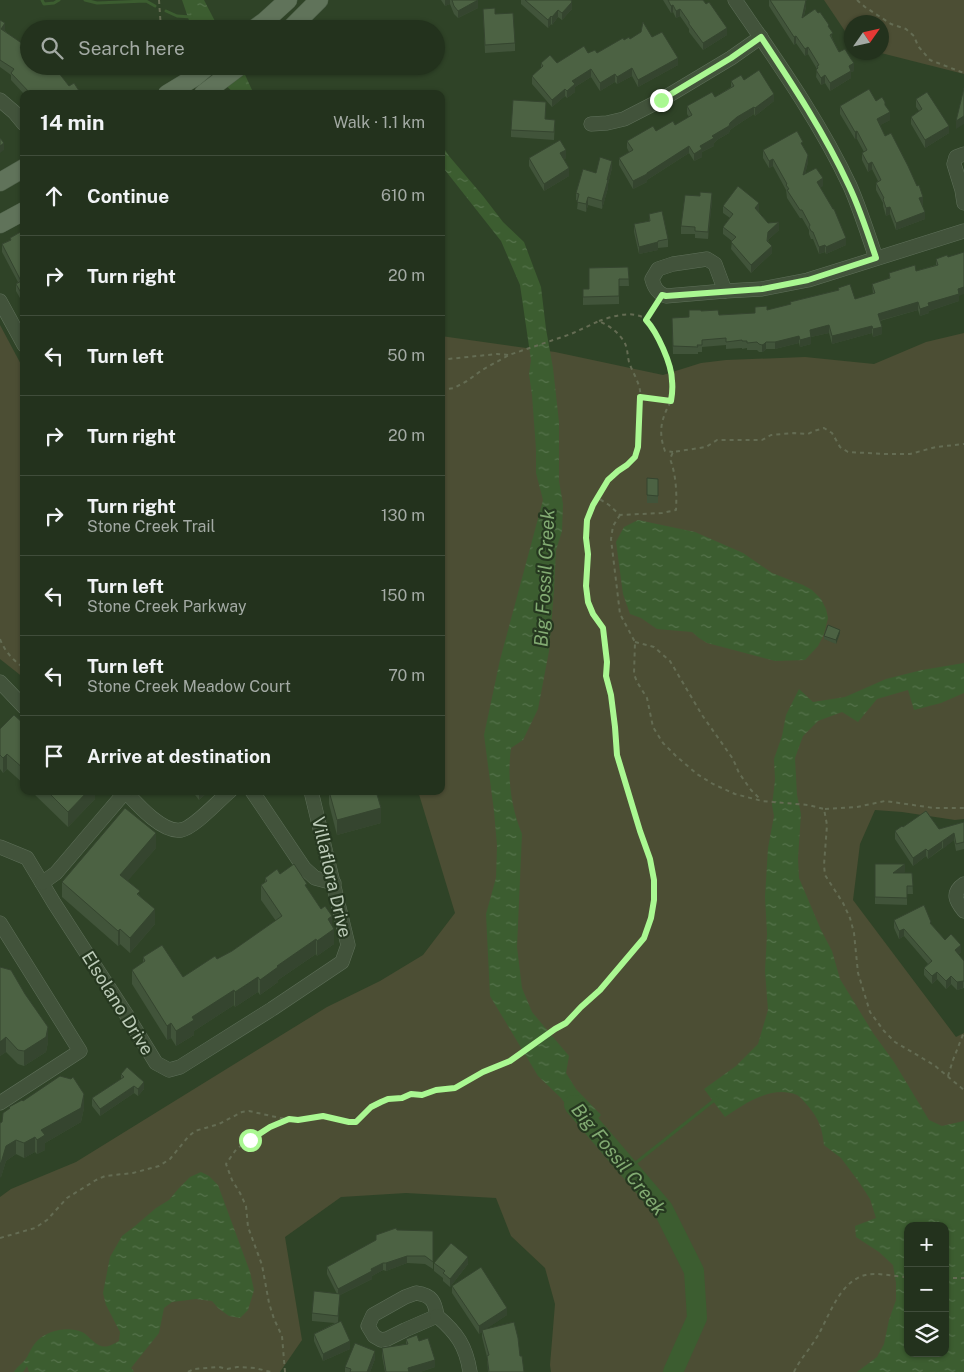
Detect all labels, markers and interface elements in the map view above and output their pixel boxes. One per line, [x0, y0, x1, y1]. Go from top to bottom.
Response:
north arrow [844, 15, 889, 60]
search box [20, 20, 445, 75]
icon: search [38, 34, 66, 62]
text: Search here [78, 37, 185, 59]
route end [650, 89, 673, 112]
text: 14 min [40, 110, 104, 135]
text: Walk · 1.1 km [333, 113, 425, 132]
icon: ahead [40, 182, 68, 210]
text: Continue [87, 185, 169, 207]
text: 610 m [381, 186, 425, 205]
icon: right [40, 262, 68, 290]
text: Turn right [87, 265, 176, 287]
text: 20 m [388, 266, 425, 285]
icon: left [40, 342, 68, 370]
text: Turn left [87, 345, 164, 367]
text: 50 m [387, 346, 425, 365]
icon: right [40, 422, 68, 450]
text: Turn right [87, 425, 176, 447]
text: 20 m [388, 426, 425, 445]
text: Turn right [87, 495, 176, 517]
icon: right [40, 502, 68, 530]
text: 130 m [381, 506, 425, 525]
water label: Big Fossil Creek [529, 508, 559, 647]
text: Stone Creek Trail [87, 517, 215, 536]
text: Turn left [87, 575, 164, 597]
icon: left [40, 582, 68, 610]
text: 150 m [381, 586, 425, 605]
text: Stone Creek Parkway [87, 597, 246, 616]
text: Turn left [87, 655, 164, 677]
icon: left [40, 662, 68, 690]
text: 70 m [388, 666, 425, 685]
text: Stone Creek Meadow Court [87, 677, 291, 696]
icon: arrive [40, 742, 68, 770]
text: Arrive at destination [87, 745, 271, 767]
street label: Villaflora Drive [308, 815, 356, 939]
street label: Elsolano Drive [78, 947, 158, 1059]
water label: Big Fossil Creek [567, 1099, 671, 1220]
route start [239, 1129, 262, 1152]
map controls [904, 1222, 949, 1357]
button: + [904, 1222, 949, 1267]
button: − [904, 1267, 949, 1312]
button: layers [904, 1312, 949, 1357]

